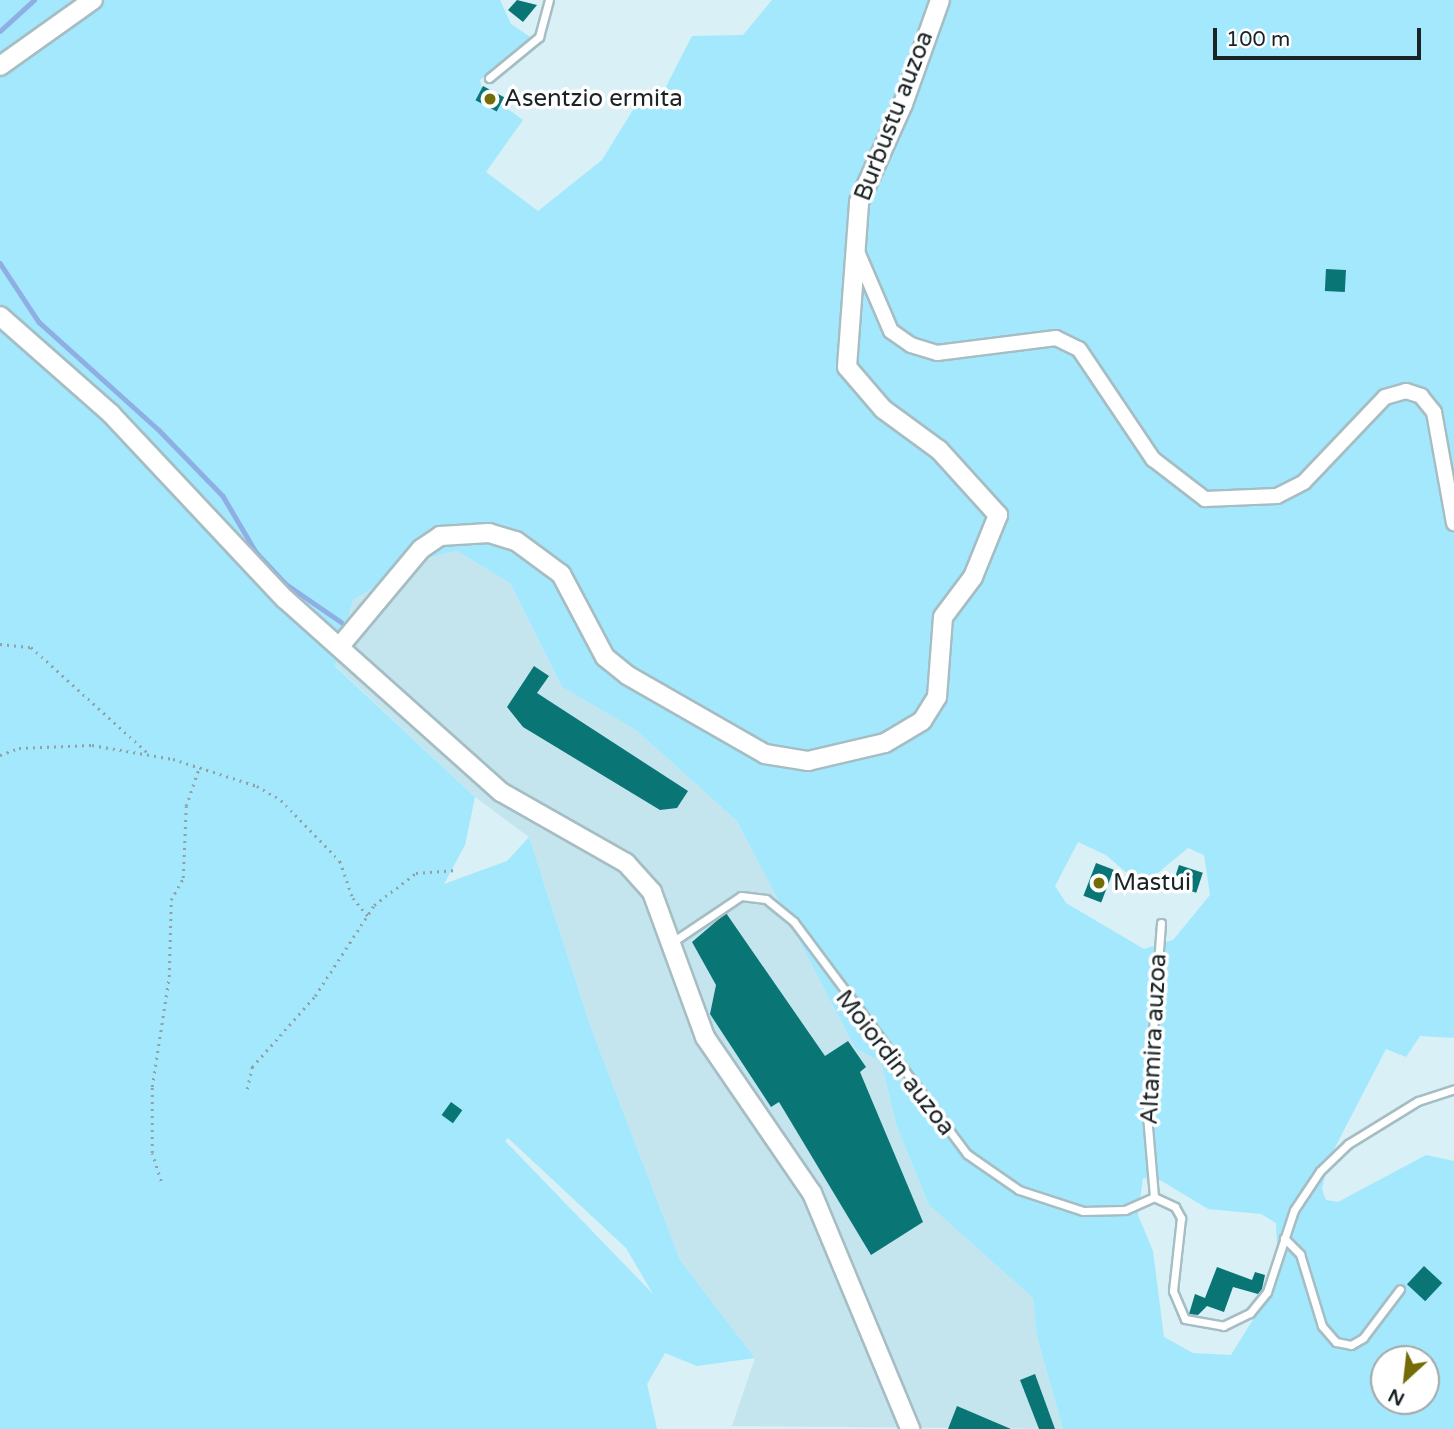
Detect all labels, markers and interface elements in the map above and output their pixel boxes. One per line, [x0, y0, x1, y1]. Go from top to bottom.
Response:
scale bar [1216, 14, 1424, 58]
street label: Burbustu auzoa [848, 27, 940, 205]
text: 100 m [1226, 27, 1290, 52]
place label: Asentzio ermita [504, 85, 683, 113]
marker: Asentzio ermita [482, 91, 498, 107]
place label: Mastui [1113, 869, 1191, 897]
marker: Mastui [1091, 875, 1107, 891]
street label: Altamira auzoa [1135, 953, 1173, 1125]
street label: Moiordin auzoa [829, 984, 961, 1142]
north arrow [1370, 1345, 1440, 1415]
text: N [1385, 1384, 1408, 1410]

